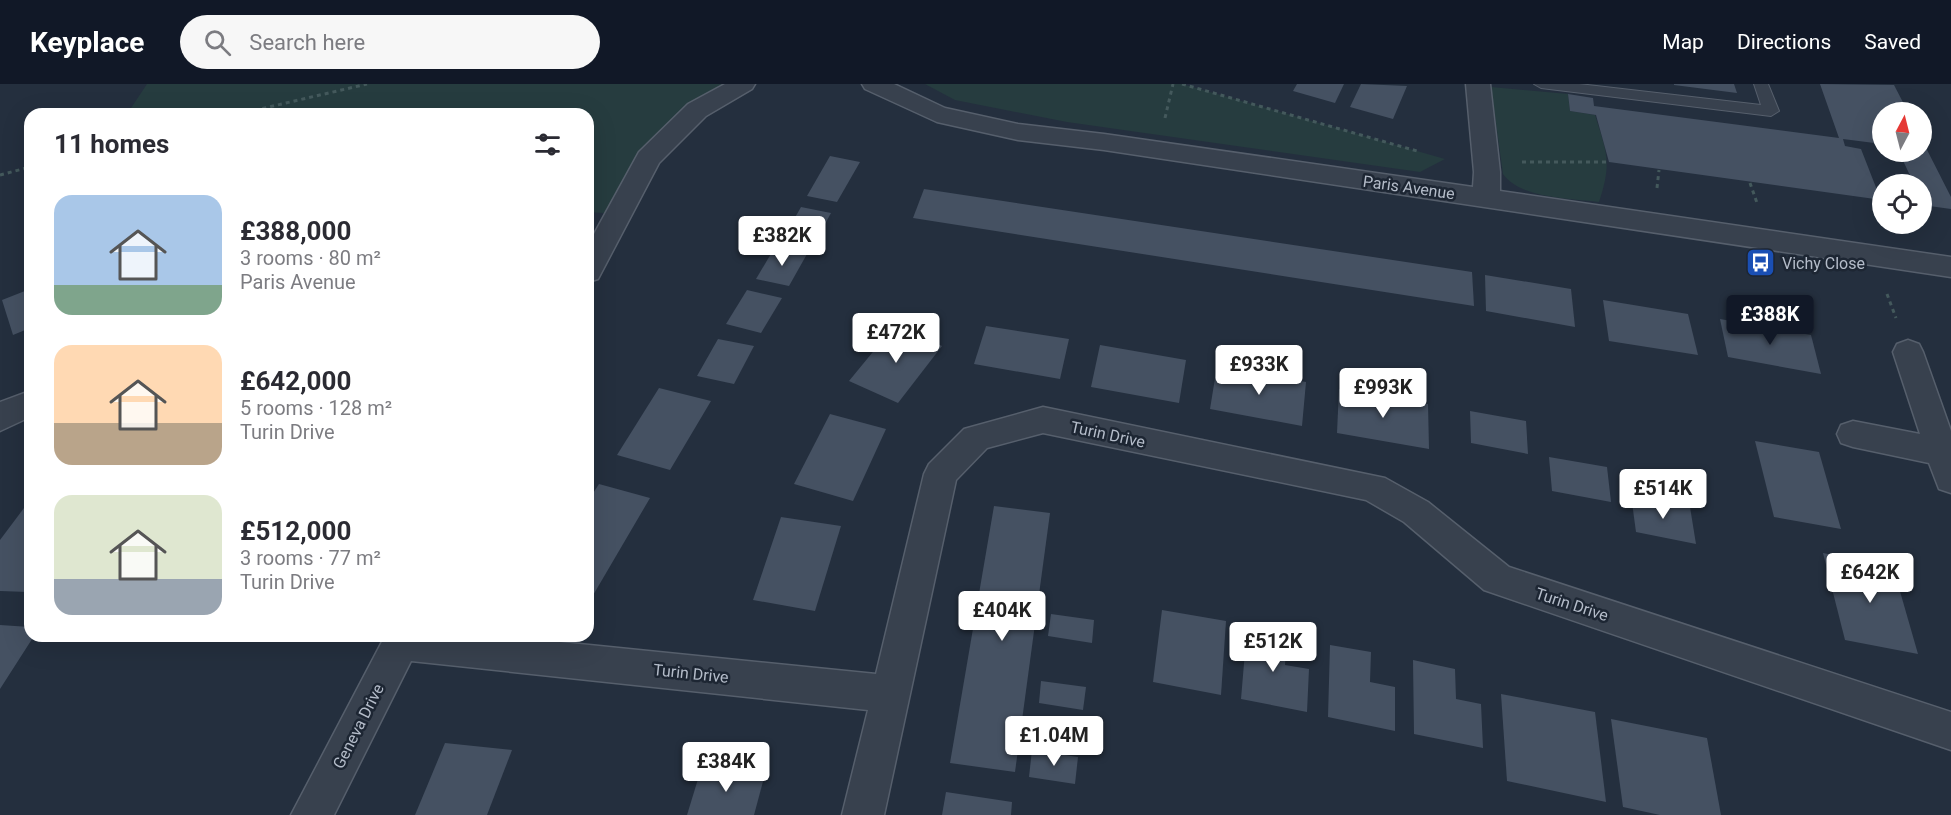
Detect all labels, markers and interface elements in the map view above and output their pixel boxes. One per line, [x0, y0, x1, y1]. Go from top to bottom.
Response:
search box [180, 15, 600, 69]
text: Keyplace [30, 26, 144, 59]
icon: search [201, 26, 234, 59]
text: Search here [249, 30, 365, 55]
text: Map [1662, 30, 1704, 54]
text: Directions [1737, 30, 1831, 54]
text: Saved [1864, 30, 1921, 54]
north arrow [1872, 102, 1932, 162]
map controls [1872, 102, 1932, 234]
icon: filters [531, 128, 564, 161]
text: 11 homes [54, 129, 169, 159]
street label: Paris Avenue [1362, 172, 1456, 203]
button: locate [1872, 174, 1932, 234]
text: £388,000 [240, 216, 351, 246]
pin: £382K [740, 216, 824, 267]
icon: home [102, 219, 174, 291]
text: £382K [752, 223, 812, 247]
text: 3 rooms · 80 m² [240, 246, 381, 270]
bus stop icon: Vichy Close [1745, 247, 1777, 279]
place label: Vichy Close [1782, 254, 1865, 273]
text: Paris Avenue [240, 270, 356, 294]
pin: £388K [1728, 295, 1812, 346]
text: £388K [1740, 302, 1800, 326]
pin: £472K [854, 313, 938, 364]
text: £472K [866, 320, 926, 344]
pin: £933K [1217, 345, 1301, 396]
text: £933K [1229, 352, 1289, 376]
text: £642,000 [240, 366, 351, 396]
pin: £993K [1341, 368, 1425, 419]
icon: home [102, 369, 174, 441]
text: £993K [1353, 375, 1413, 399]
text: 5 rooms · 128 m² [240, 396, 392, 420]
street label: Turin Drive [1069, 417, 1147, 452]
text: Turin Drive [240, 420, 335, 444]
pin: £514K [1621, 469, 1705, 520]
text: £514K [1633, 476, 1693, 500]
text: £512,000 [240, 516, 351, 546]
icon: home [102, 519, 174, 591]
text: 3 rooms · 77 m² [240, 546, 381, 570]
pin: £642K [1828, 553, 1912, 604]
text: £642K [1840, 560, 1900, 584]
text: Turin Drive [240, 570, 335, 594]
street label: Turin Drive [1533, 584, 1611, 625]
pin: £404K [960, 591, 1044, 642]
text: £404K [972, 598, 1032, 622]
pin: £512K [1231, 622, 1315, 673]
text: £512K [1243, 629, 1303, 653]
street label: Turin Drive [652, 660, 730, 687]
street label: Geneva Drive [329, 681, 388, 772]
pin: £1.04M [1005, 716, 1103, 767]
text: £1.04M [1019, 723, 1089, 747]
pin: £384K [684, 742, 768, 793]
text: £384K [696, 749, 756, 773]

